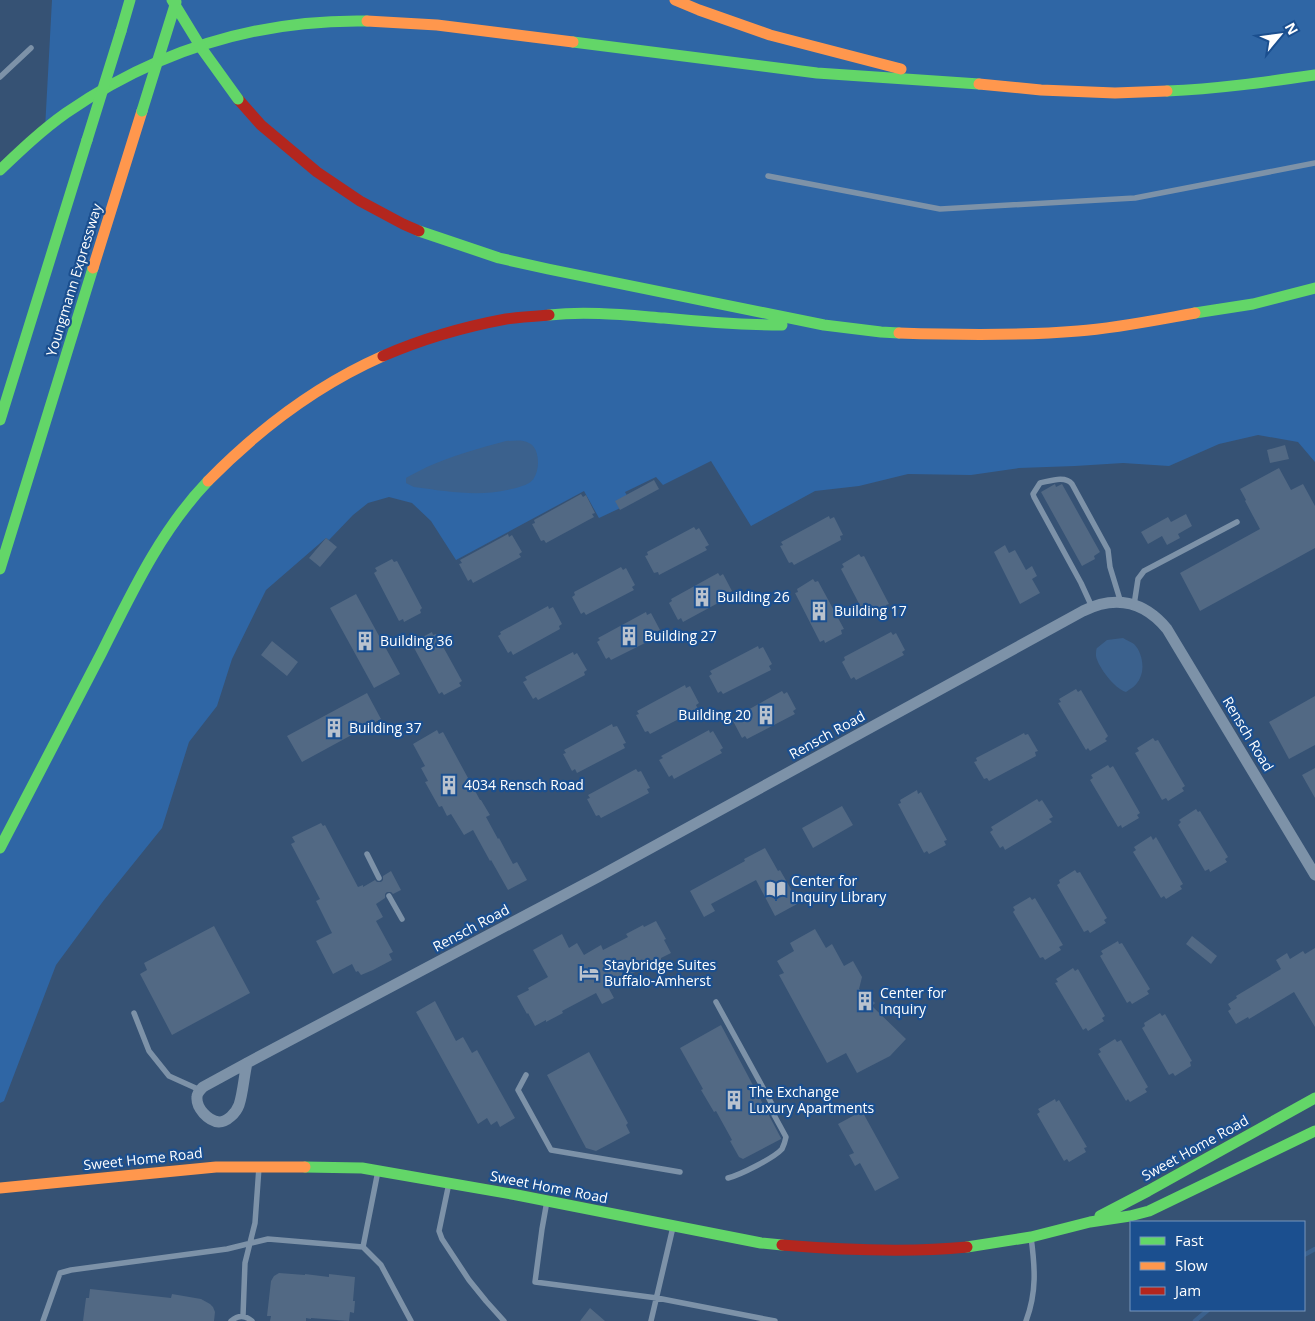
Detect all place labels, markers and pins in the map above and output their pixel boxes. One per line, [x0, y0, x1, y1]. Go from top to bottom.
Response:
building icon: Building 26 [691, 586, 713, 608]
place label: Building 26 [717, 587, 790, 606]
building icon: Building 17 [808, 600, 830, 622]
place label: Building 17 [834, 601, 907, 620]
building icon: Building 27 [618, 625, 640, 647]
place label: Building 27 [644, 626, 717, 645]
building icon: Building 36 [354, 630, 376, 652]
place label: Building 36 [380, 631, 453, 650]
building icon: Building 20 [755, 704, 777, 726]
place label: Building 20 [678, 705, 751, 724]
building icon: Building 37 [323, 717, 345, 739]
place label: Building 37 [349, 718, 422, 737]
building icon: 4034 Rensch Road [438, 774, 460, 796]
place label: 4034 Rensch Road [464, 775, 584, 794]
place label: Center for Inquiry Library [791, 871, 887, 906]
library icon: Center for Inquiry Library [765, 878, 787, 900]
place label: Staybridge Suites Buffalo-Amherst [604, 955, 717, 990]
hotel icon: Staybridge Suites Buffalo-Amherst [578, 962, 600, 984]
place label: Center for Inquiry [880, 983, 947, 1018]
building icon: Center for Inquiry [854, 990, 876, 1012]
place label: The Exchange Luxury Apartments [749, 1082, 874, 1117]
building icon: The Exchange Luxury Apartments [723, 1089, 745, 1111]

